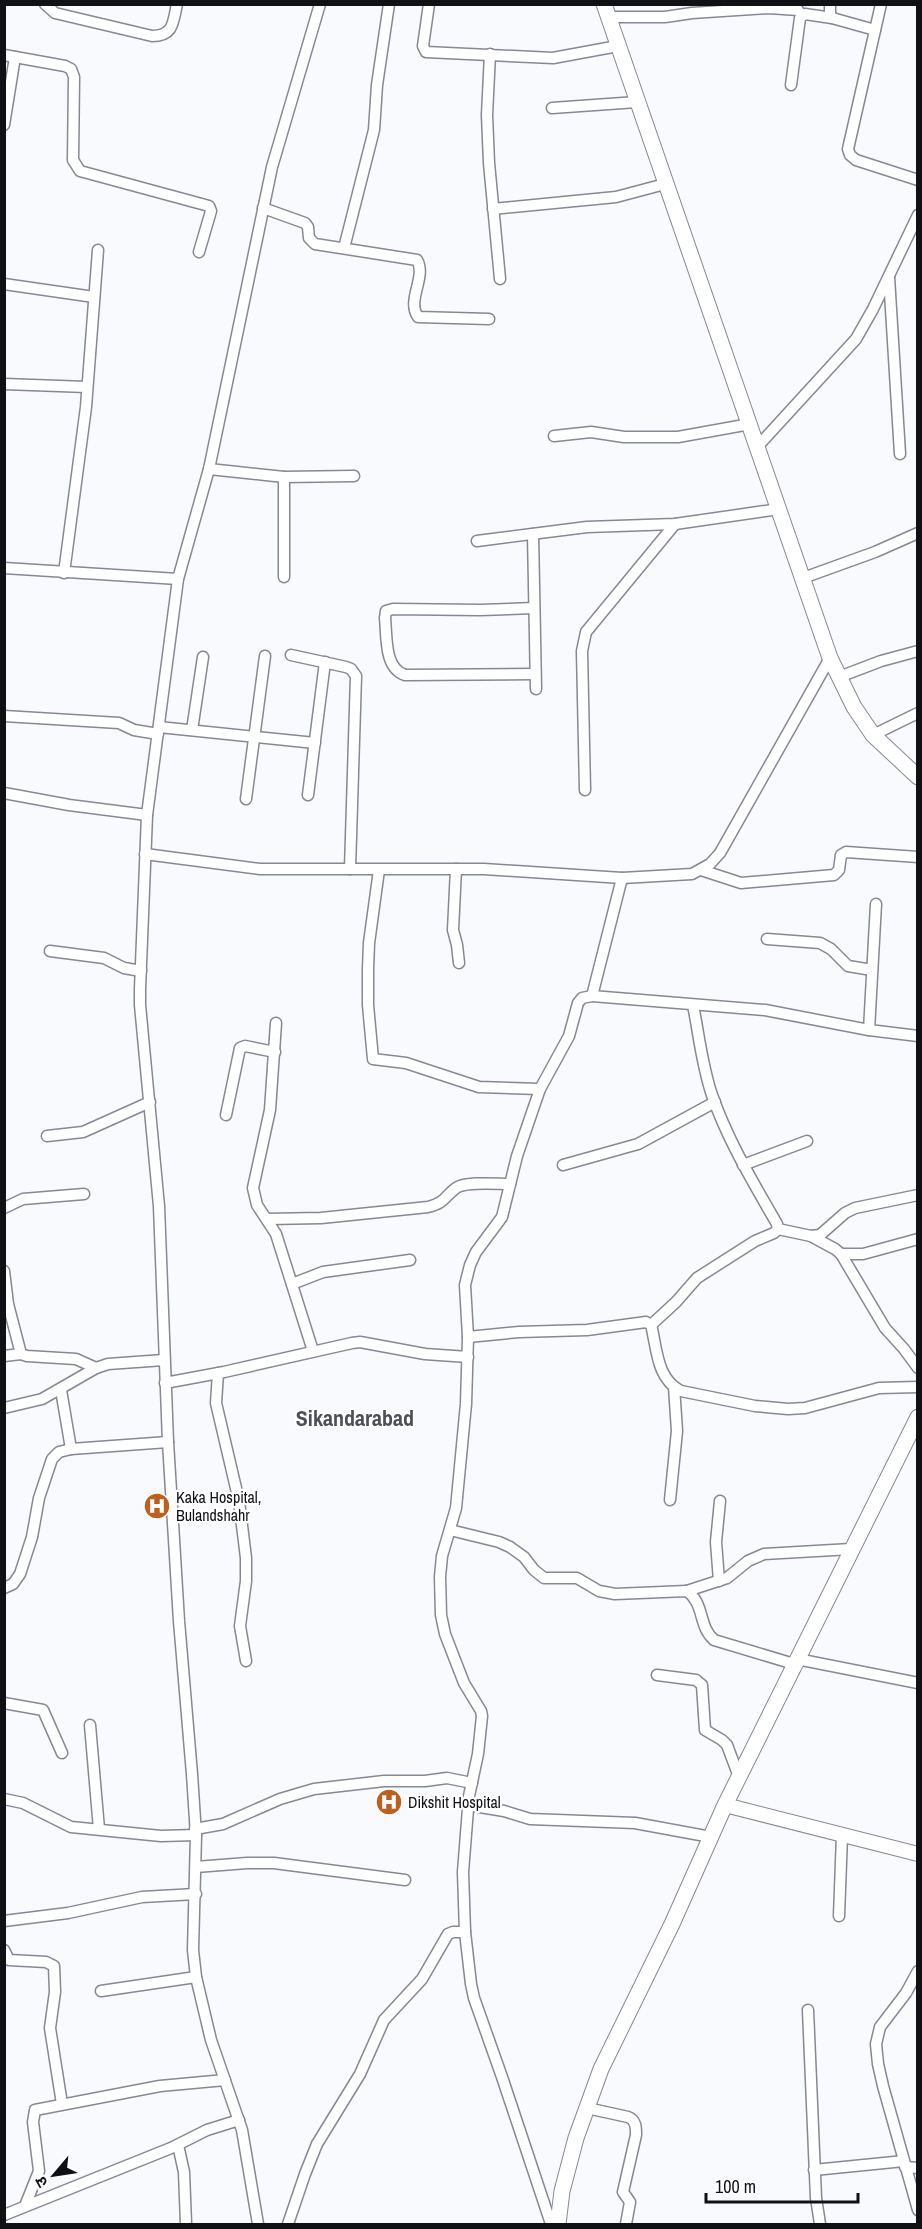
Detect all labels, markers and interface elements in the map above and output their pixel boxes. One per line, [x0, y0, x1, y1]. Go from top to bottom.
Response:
district label: Sikandarabad [296, 1403, 414, 1433]
place label: Kaka Hospital, Bulandshahr [176, 1486, 261, 1526]
hospital icon: Kaka Hospital, Bulandshahr [142, 1491, 172, 1521]
hospital icon: Dikshit Hospital [374, 1787, 404, 1817]
place label: Dikshit Hospital [408, 1791, 501, 1813]
north arrow [24, 2145, 84, 2205]
scale bar [706, 2166, 858, 2204]
text: उ [29, 2172, 53, 2192]
text: 100 m [715, 2174, 756, 2199]

